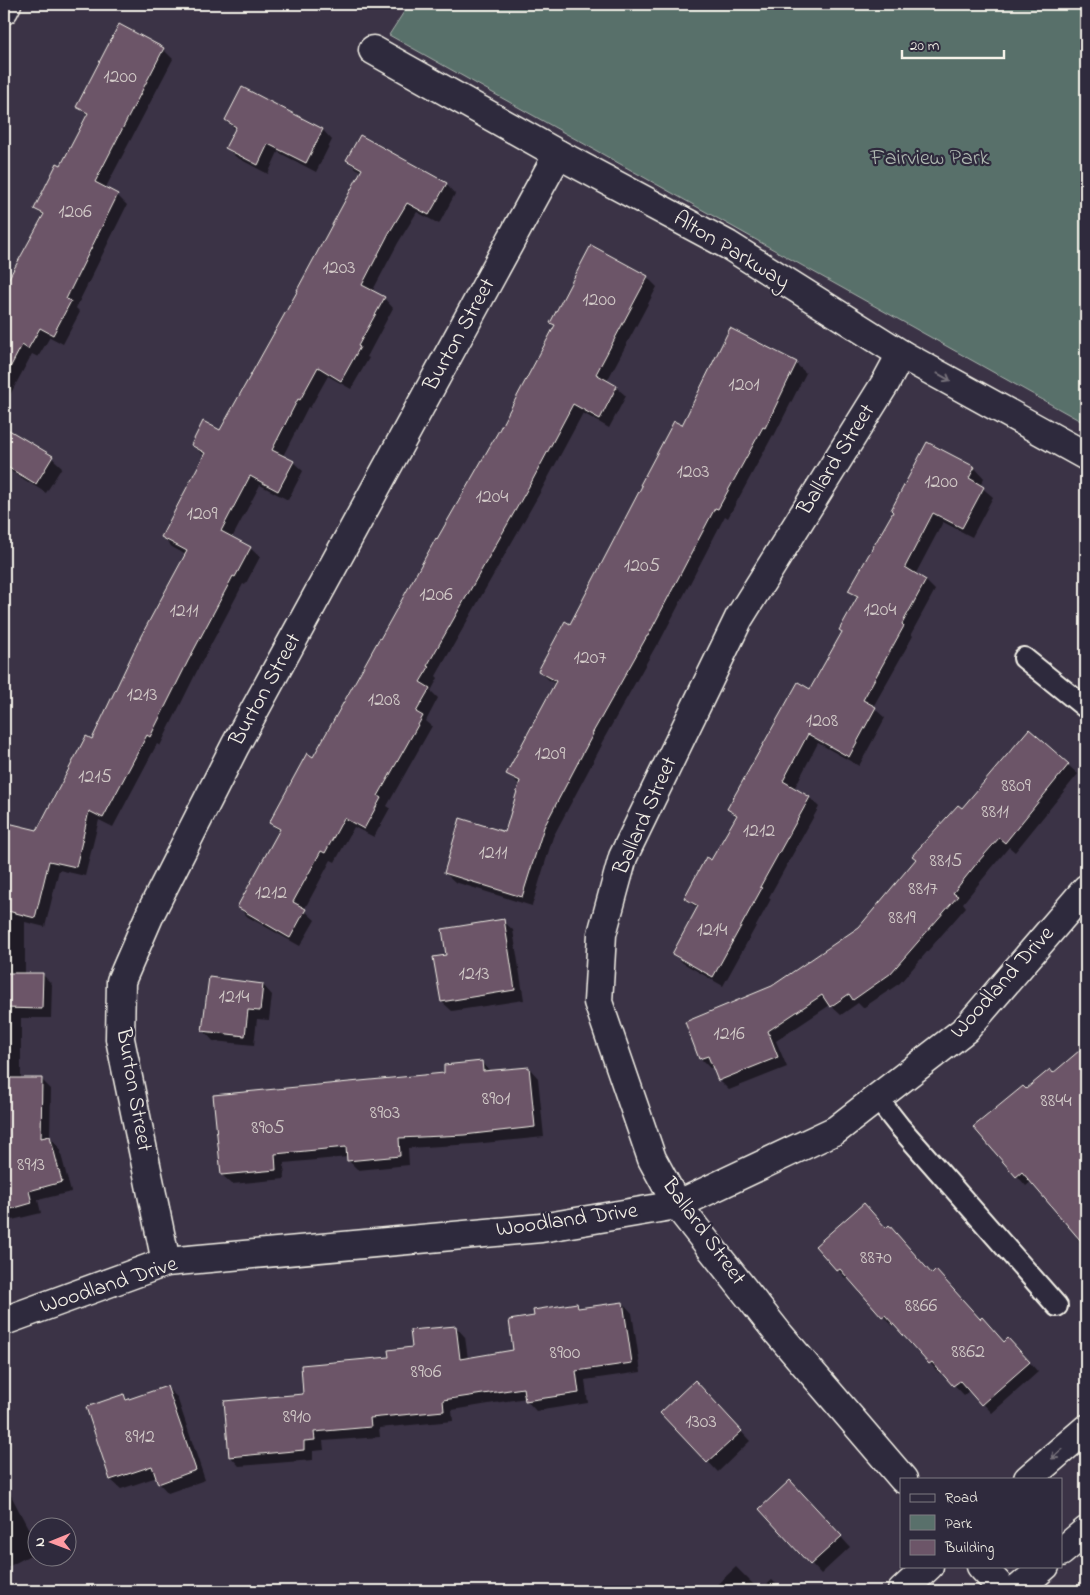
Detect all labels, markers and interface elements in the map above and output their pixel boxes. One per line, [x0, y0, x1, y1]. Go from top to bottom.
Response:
scale bar [902, 28, 1005, 60]
text: 20 m [910, 35, 940, 57]
house number: 1200 [103, 63, 137, 92]
park label: Fairview Park [870, 143, 990, 175]
house number: 1206 [58, 198, 92, 227]
street label: Alton Parkway [666, 204, 795, 299]
house number: 1203 [322, 254, 356, 283]
street label: Burton Street [415, 272, 505, 398]
house number: 1200 [582, 286, 616, 315]
house number: 1201 [728, 371, 760, 400]
one-way arrow [936, 373, 950, 383]
street label: Ballard Street [789, 398, 884, 523]
house number: 1203 [676, 458, 710, 487]
house number: 1200 [924, 468, 958, 497]
house number: 1204 [475, 483, 509, 512]
house number: 1209 [187, 500, 217, 529]
house number: 1205 [624, 552, 660, 581]
house number: 1206 [419, 581, 453, 610]
house number: 1204 [863, 596, 897, 625]
house number: 1211 [169, 597, 199, 626]
street label: Burton Street [221, 627, 311, 753]
house number: 1207 [573, 644, 607, 673]
house number: 1213 [127, 681, 157, 710]
house number: 1208 [368, 686, 400, 715]
house number: 1208 [806, 707, 838, 736]
house number: 1209 [535, 740, 565, 769]
street label: Ballard Street [605, 751, 687, 881]
house number: 1215 [78, 763, 112, 792]
house number: 8809 [1001, 772, 1031, 801]
house number: 8811 [981, 798, 1009, 827]
house number: 1212 [743, 817, 775, 846]
house number: 1211 [478, 839, 508, 868]
house number: 8815 [930, 847, 962, 876]
house number: 8817 [908, 875, 938, 904]
house number: 1212 [255, 879, 287, 908]
house number: 8819 [888, 904, 916, 933]
house number: 1214 [697, 916, 727, 945]
street label: Woodland Drive [943, 919, 1063, 1047]
house number: 1213 [459, 960, 489, 989]
house number: 1214 [219, 983, 249, 1012]
house number: 1216 [713, 1020, 745, 1049]
street label: Burton Street [106, 1025, 160, 1155]
house number: 8901 [482, 1085, 510, 1114]
house number: 8844 [1040, 1087, 1072, 1116]
house number: 8903 [370, 1099, 400, 1128]
house number: 8905 [251, 1114, 285, 1143]
house number: 8913 [17, 1151, 45, 1180]
street label: Ballard Street [652, 1171, 753, 1293]
street label: Woodland Drive [494, 1195, 640, 1247]
house number: 8870 [860, 1244, 892, 1273]
street label: Woodland Drive [36, 1249, 182, 1323]
house number: 8866 [905, 1292, 937, 1321]
house number: 8862 [951, 1338, 985, 1367]
house number: 8900 [550, 1339, 581, 1368]
house number: 8906 [411, 1358, 442, 1387]
house number: 8910 [283, 1403, 312, 1432]
house number: 1303 [685, 1408, 717, 1437]
house number: 8912 [125, 1423, 155, 1452]
one-way arrow [1051, 1448, 1064, 1460]
legend [900, 1478, 1062, 1568]
text: Road [945, 1487, 978, 1509]
text: Park [945, 1513, 973, 1535]
north arrow [28, 1518, 78, 1568]
text: N [30, 1537, 51, 1547]
text: Building [944, 1537, 994, 1560]

